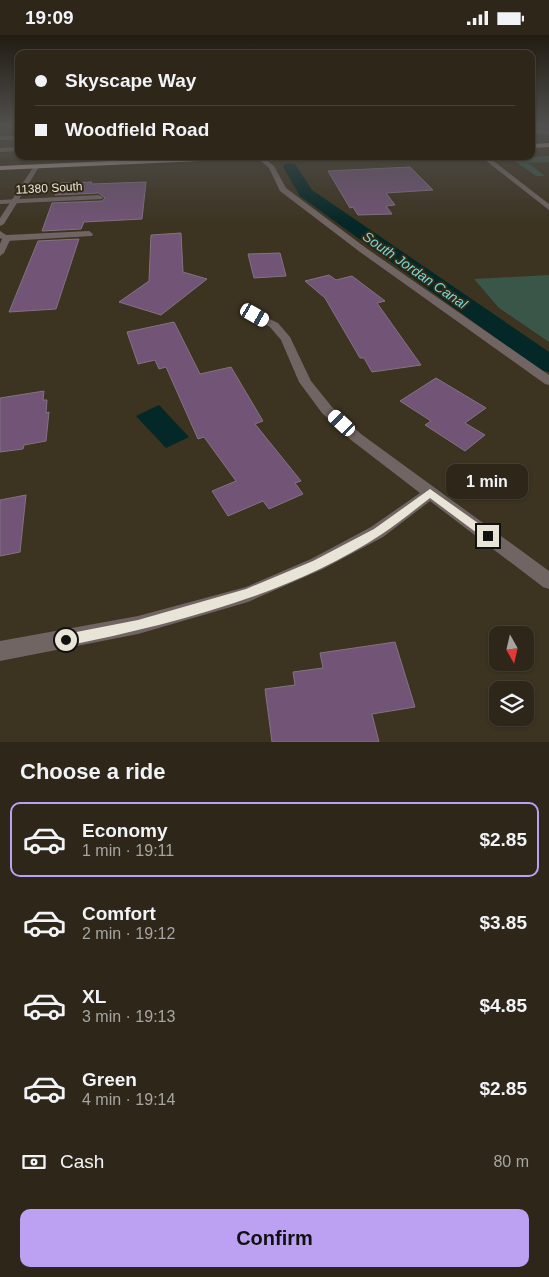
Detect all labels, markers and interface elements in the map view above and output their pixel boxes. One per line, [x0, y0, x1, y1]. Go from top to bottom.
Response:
text: 19:09 [25, 7, 74, 28]
text: Skyscape Way [65, 70, 196, 91]
text: Woodfield Road [65, 119, 209, 140]
street label: 11380 South [15, 179, 83, 197]
water label: South Jordan Canal [360, 228, 471, 313]
car [238, 301, 271, 329]
car [325, 407, 358, 439]
callout: 1 min [447, 463, 529, 499]
text: 1 min [466, 473, 508, 490]
route end [477, 525, 499, 547]
north arrow [489, 626, 534, 671]
map controls [489, 626, 534, 726]
route start [55, 629, 77, 651]
button: layers [489, 681, 534, 726]
text: Choose a ride [20, 759, 165, 784]
icon: car [22, 817, 67, 862]
text: Economy [82, 820, 168, 841]
text: $2.85 [479, 829, 527, 850]
text: 1 min · 19:11 [82, 842, 174, 859]
icon: car [22, 900, 67, 945]
text: Comfort [82, 903, 156, 924]
text: $3.85 [479, 912, 527, 933]
text: 2 min · 19:12 [82, 925, 175, 942]
icon: car [22, 983, 67, 1028]
text: XL [82, 986, 106, 1007]
text: $4.85 [479, 995, 527, 1016]
text: 3 min · 19:13 [82, 1008, 175, 1025]
icon: car [22, 1066, 67, 1111]
text: Green [82, 1069, 137, 1090]
text: $2.85 [479, 1078, 527, 1099]
text: 4 min · 19:14 [82, 1091, 175, 1108]
icon: cash [20, 1148, 48, 1176]
text: Cash [60, 1151, 104, 1172]
text: 80 m [493, 1153, 529, 1170]
button: Confirm [20, 1209, 529, 1267]

